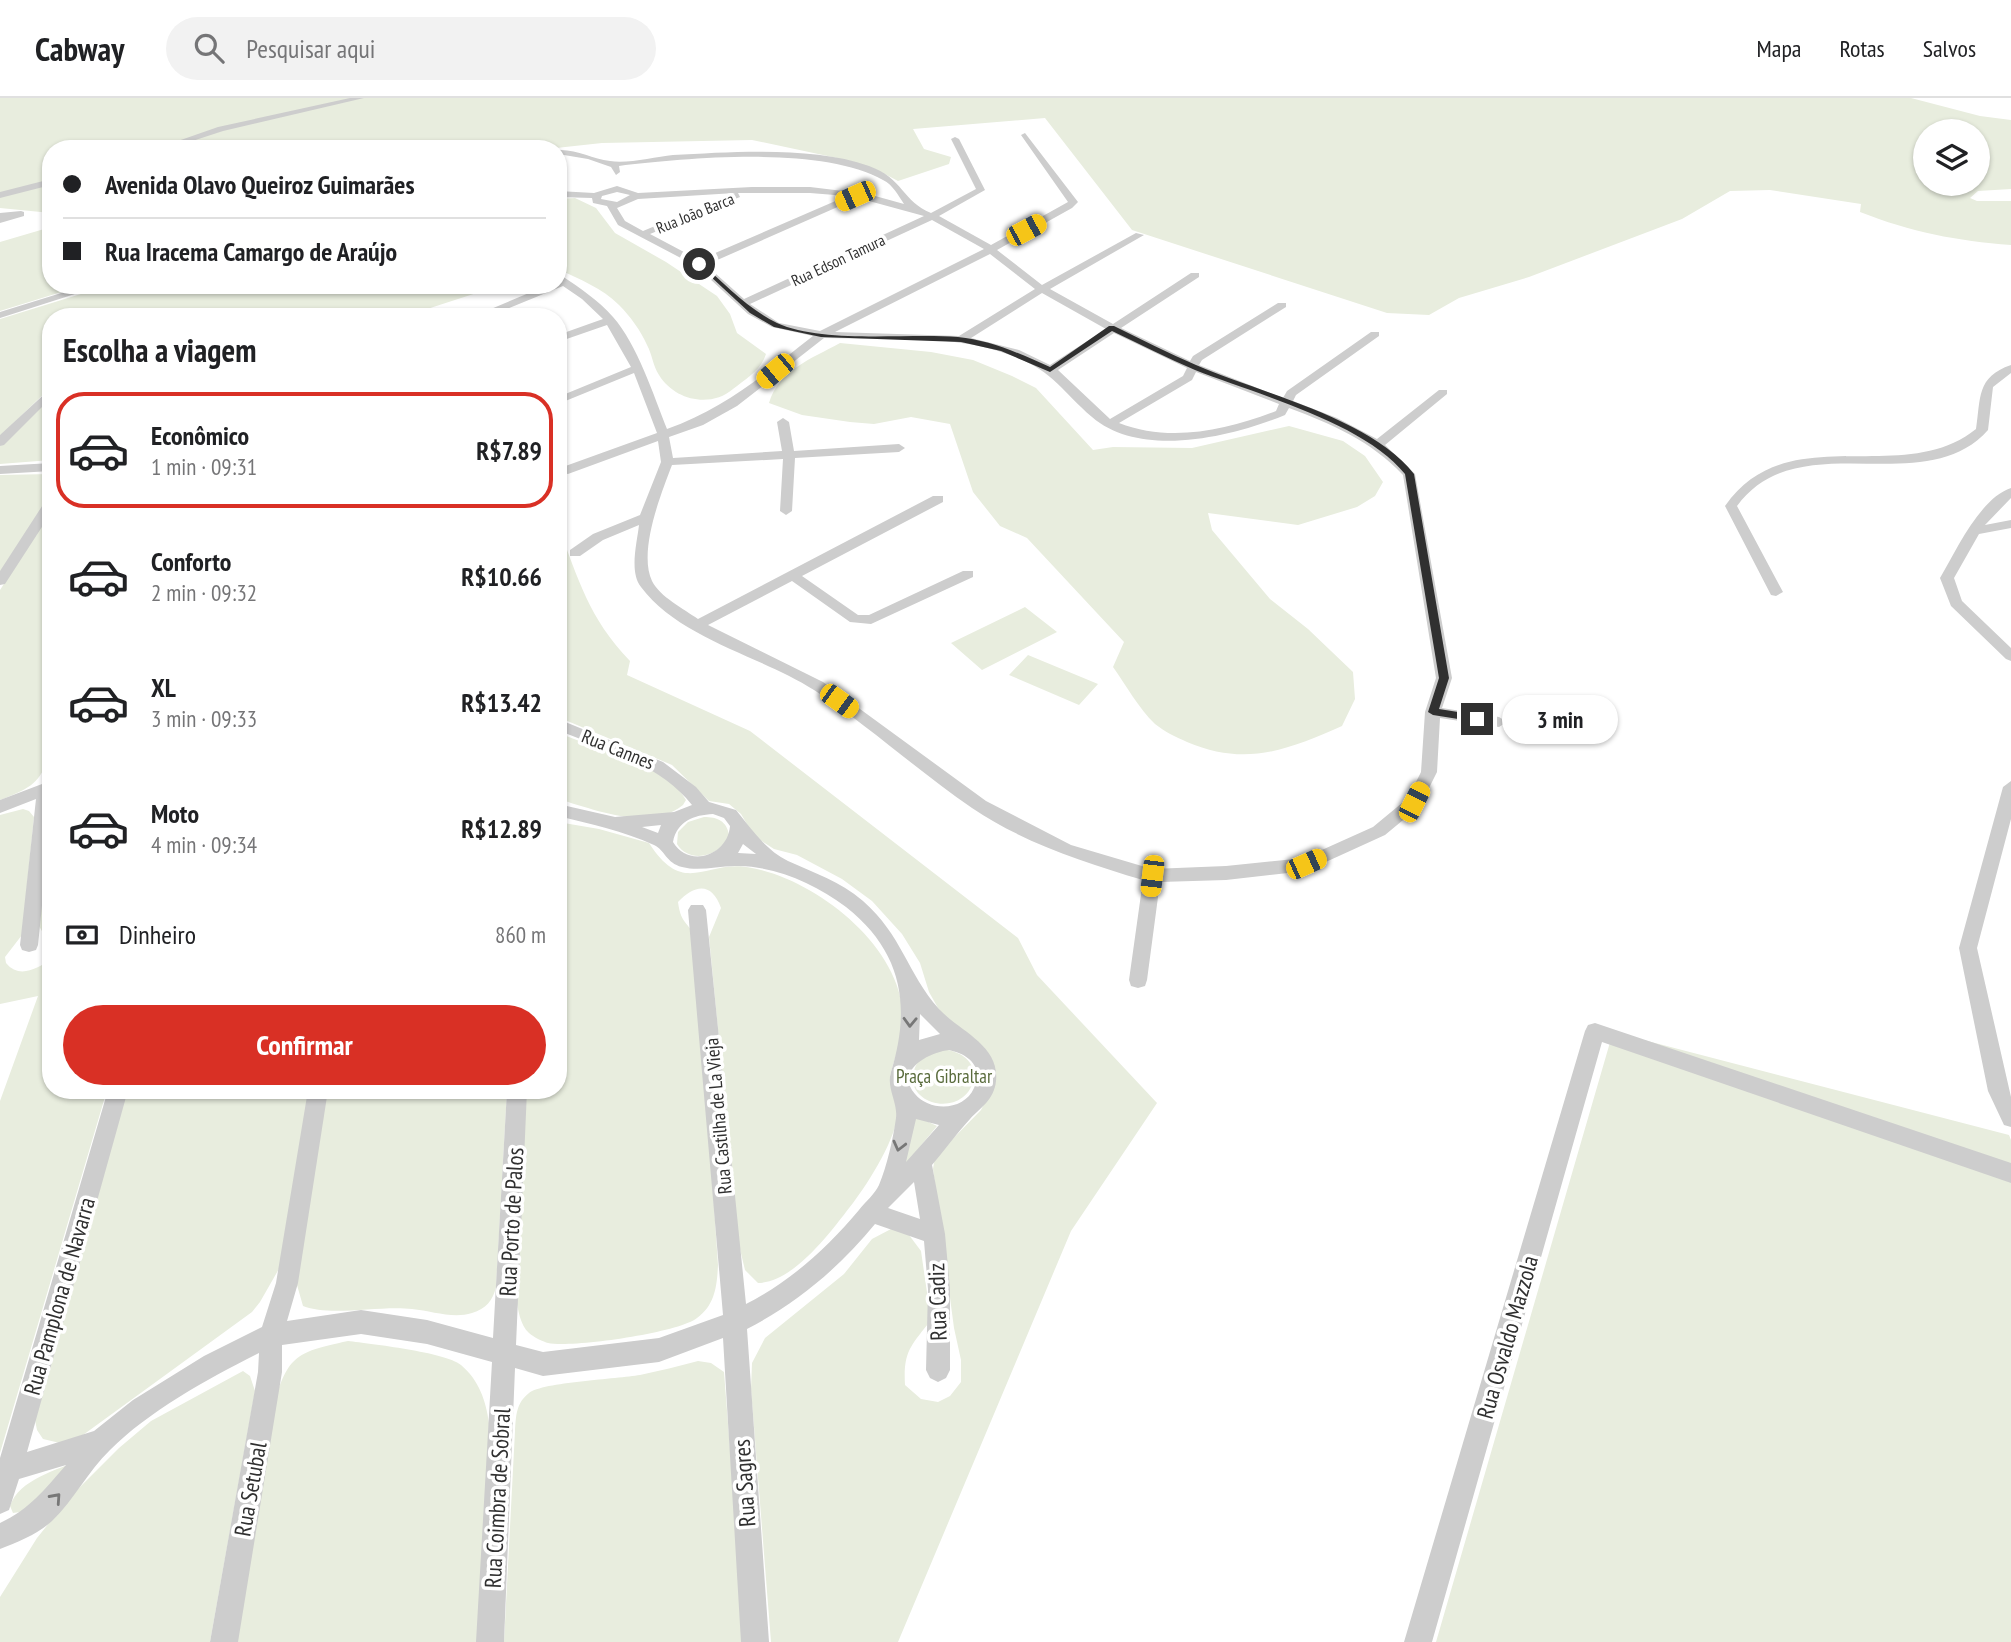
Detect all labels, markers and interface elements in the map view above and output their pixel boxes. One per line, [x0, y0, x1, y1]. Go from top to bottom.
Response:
search box [166, 17, 656, 80]
text: Cabway [35, 27, 124, 70]
icon: search [190, 29, 228, 67]
text: Pesquisar aqui [246, 32, 375, 65]
text: Mapa [1757, 33, 1801, 64]
text: Rotas [1839, 33, 1885, 64]
text: Salvos [1923, 33, 1976, 64]
map controls [1913, 119, 1990, 196]
button: layers [1913, 119, 1990, 196]
text: Avenida Olavo Queiroz Guimarães [105, 168, 415, 201]
car [832, 178, 879, 214]
street label: Rua João Barca [653, 188, 737, 238]
car [1003, 211, 1050, 249]
street label: Rua Edson Tamura [788, 230, 888, 290]
text: Rua Iracema Camargo de Araújo [105, 235, 397, 268]
route start [683, 248, 715, 280]
text: Escolha a viagem [63, 329, 256, 371]
car [753, 349, 798, 393]
icon: car [67, 419, 130, 482]
text: Econômico [151, 419, 249, 452]
text: R$7.89 [476, 434, 542, 467]
text: 1 min · 09:31 [151, 452, 257, 481]
icon: car [67, 545, 130, 608]
text: Conforto [151, 545, 231, 578]
text: R$10.66 [461, 560, 542, 593]
text: 2 min · 09:32 [151, 578, 257, 607]
icon: car [67, 671, 130, 734]
text: XL [151, 671, 176, 704]
car [816, 680, 863, 722]
text: R$13.42 [461, 686, 542, 719]
callout: 3 min [1502, 694, 1617, 744]
route end [1461, 703, 1493, 735]
text: 3 min · 09:33 [151, 704, 257, 733]
text: 3 min [1537, 705, 1583, 734]
street label: Rua Cannes [578, 724, 658, 774]
car [1396, 779, 1433, 825]
icon: car [67, 797, 130, 860]
text: Moto [151, 797, 199, 830]
text: R$12.89 [461, 812, 542, 845]
text: 4 min · 09:34 [151, 830, 257, 859]
car [1283, 846, 1330, 882]
car [1140, 854, 1165, 898]
icon: cash [63, 916, 101, 954]
text: Dinheiro [119, 918, 196, 951]
text: 860 m [495, 920, 546, 949]
button: Confirmar [63, 1005, 546, 1085]
one-way arrow [902, 1017, 917, 1028]
street label: Rua Castilha de La Vieja [699, 1037, 737, 1195]
park label: Praça Gibraltar [896, 1064, 993, 1088]
one-way arrow [893, 1140, 907, 1152]
street label: Rua Porto de Palos [493, 1147, 529, 1297]
street label: Rua Pamplona de Navarra [17, 1194, 101, 1398]
street label: Rua Osvaldo Mazzola [1470, 1252, 1544, 1422]
street label: Rua Cadiz [921, 1263, 953, 1341]
street label: Rua Coimbra de Sobral [478, 1407, 516, 1589]
street label: Rua Sagres [726, 1438, 762, 1528]
street label: Rua Setubal [227, 1439, 273, 1538]
one-way arrow [47, 1493, 60, 1506]

